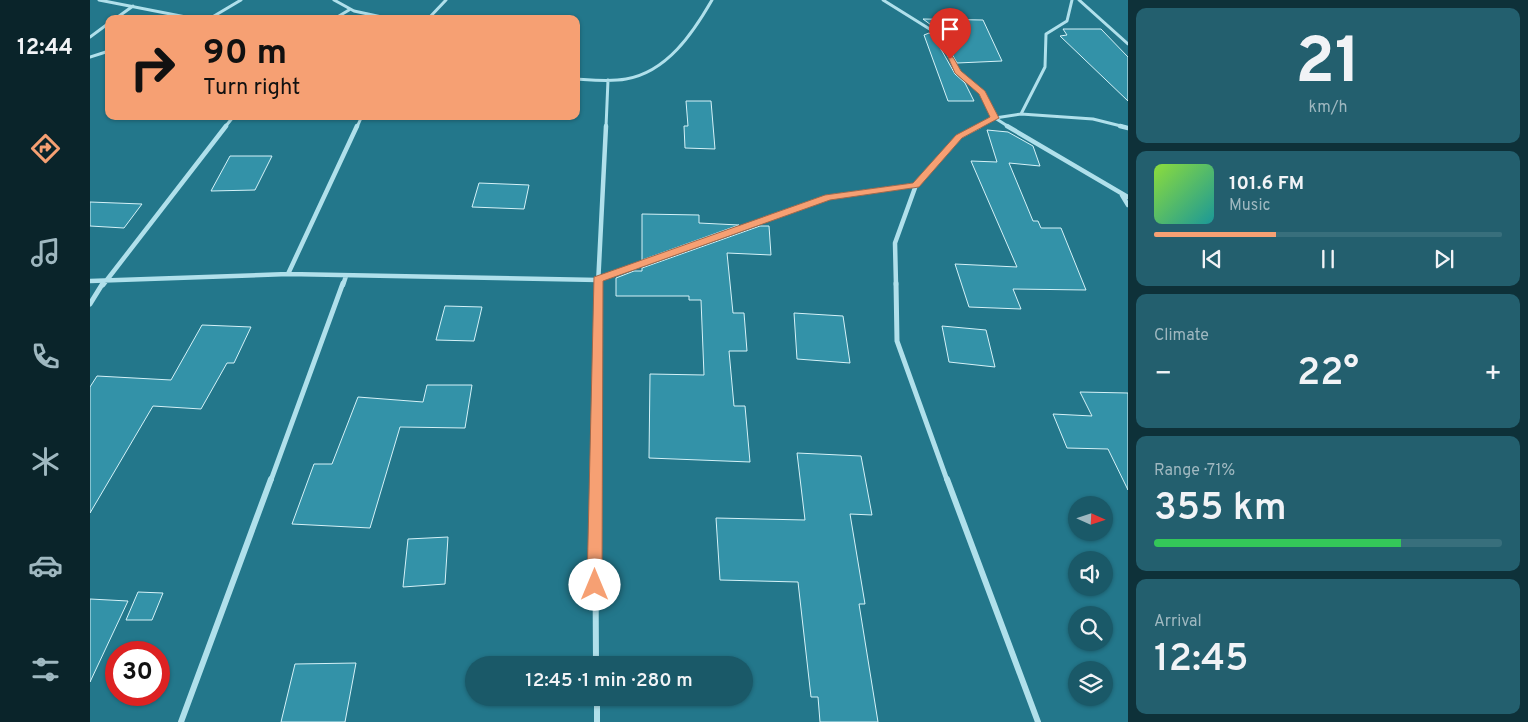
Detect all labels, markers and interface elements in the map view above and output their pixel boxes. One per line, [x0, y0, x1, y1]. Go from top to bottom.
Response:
pin [929, 8, 971, 59]
icon: arrive [936, 15, 964, 43]
text: 21 [1295, 24, 1361, 106]
text: 90 m [203, 32, 287, 76]
text: 12:44 [17, 35, 73, 62]
icon: right [120, 35, 185, 100]
text: Turn right [203, 75, 300, 102]
text: km/h [1309, 98, 1347, 118]
icon: directions [28, 131, 63, 166]
text: 101.6 FM [1229, 172, 1304, 196]
text: Music [1229, 196, 1270, 216]
icon: music [28, 235, 63, 270]
icon: previous [1198, 245, 1226, 273]
icon: pause [1314, 245, 1342, 273]
icon: next [1430, 245, 1458, 273]
text: Climate [1154, 326, 1209, 346]
icon: phone [28, 339, 63, 374]
text: 22° [1297, 350, 1359, 399]
text: − [1154, 357, 1172, 393]
text: + [1484, 357, 1502, 393]
icon: climate [28, 444, 63, 479]
text: Range · 71% [1154, 461, 1235, 481]
text: 355 km [1154, 485, 1287, 534]
north arrow [1068, 496, 1112, 541]
map controls [1068, 496, 1113, 706]
icon: car [28, 548, 63, 583]
button: sound [1068, 551, 1113, 596]
position arrow [568, 558, 620, 610]
button: search [1068, 606, 1113, 651]
text: Arrival [1154, 612, 1202, 632]
text: 12:45 [1154, 636, 1249, 685]
speed limit sign: 30 [105, 641, 170, 706]
icon: filters [28, 652, 63, 687]
button: layers [1068, 661, 1113, 706]
text: 12:45 · 1 min · 280 m [525, 669, 693, 693]

